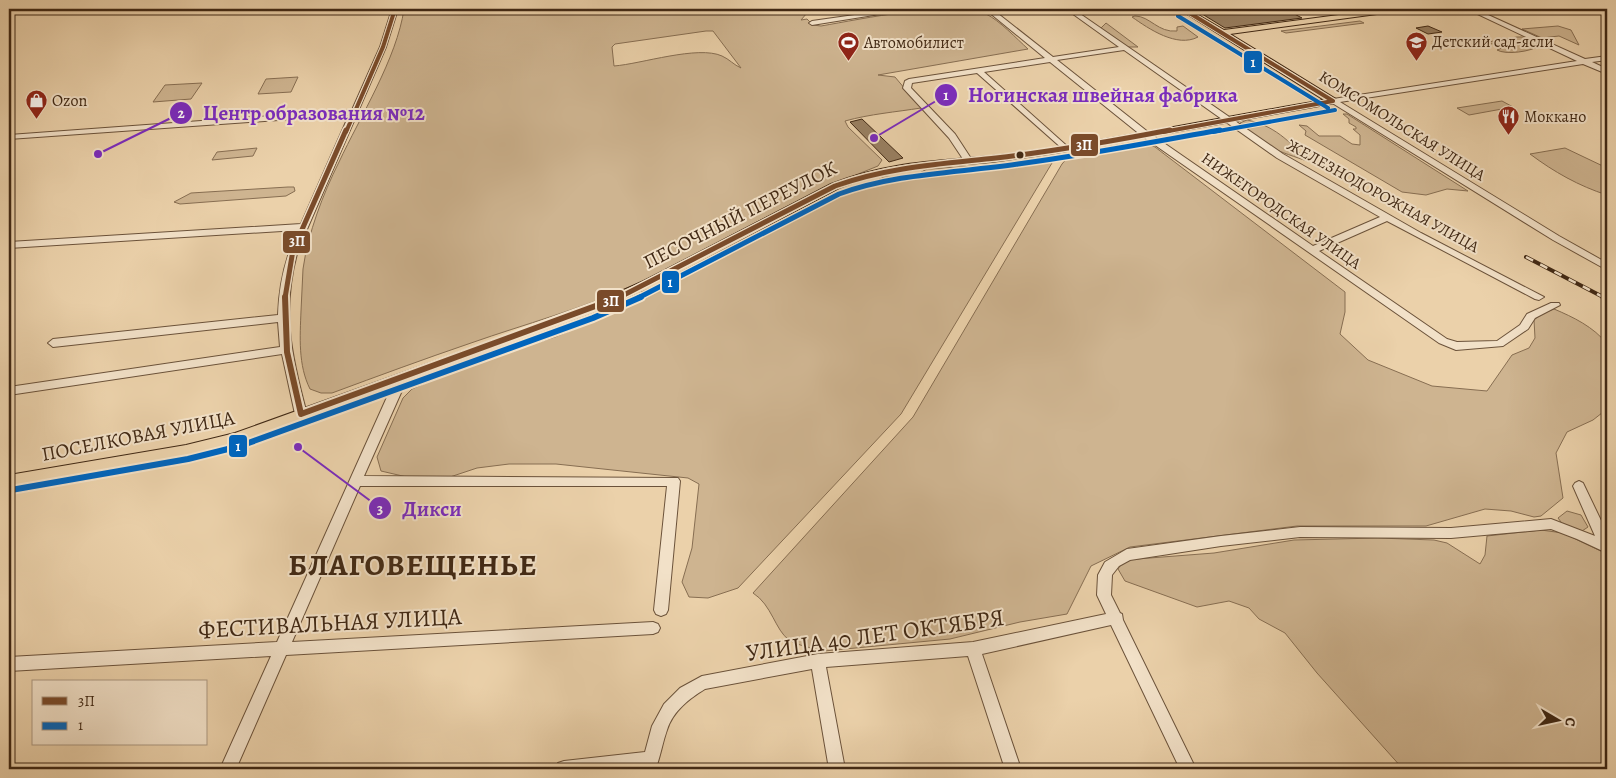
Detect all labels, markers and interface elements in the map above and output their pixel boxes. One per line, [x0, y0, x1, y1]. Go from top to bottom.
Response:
school or university icon: Детский сад-ясли [1404, 30, 1428, 61]
sports icon: Автомобилист [836, 31, 860, 62]
place label: Детский сад-ясли [1432, 31, 1554, 53]
place label: Автомобилист [863, 32, 964, 54]
line badge: 1 [1243, 50, 1263, 74]
text: 1 [1250, 53, 1256, 72]
street label: КОМСОМОЛЬСКАЯ УЛИЦА [1315, 66, 1490, 187]
callout: Ногинская швейная фабрика [933, 77, 1248, 113]
text: Ногинская швейная фабрика [968, 81, 1238, 109]
text: 1 [943, 85, 949, 105]
shop icon: Ozon [24, 89, 48, 120]
place label: Ozon [52, 90, 87, 112]
callout: Центр образования №12 [168, 95, 435, 131]
text: Центр образования №12 [203, 99, 425, 127]
text: 2 [177, 103, 185, 123]
restaurant icon: Моккано [1496, 105, 1520, 136]
place label: Моккано [1524, 106, 1586, 128]
line badge: 3П [1070, 133, 1099, 157]
street label: ЖЕЛЕЗНОДОРОЖНАЯ УЛИЦА [1283, 134, 1484, 258]
text: 3П [1076, 136, 1092, 155]
street label: НИЖЕГОРОДСКАЯ УЛИЦА [1197, 147, 1366, 275]
unlabelled marker [1015, 150, 1025, 160]
street label: ПЕСОЧНЫЙ ПЕРЕУЛОК [639, 154, 842, 276]
line badge: 3П [282, 230, 311, 254]
text: 3П [289, 232, 305, 251]
line badge: 1 [661, 270, 680, 294]
text: 1 [667, 273, 673, 292]
line badge: 3П [596, 289, 625, 313]
text: 3П [603, 292, 619, 311]
street label: ПОСЕЛКОВАЯ УЛИЦА [39, 404, 237, 468]
line badge: 1 [228, 434, 248, 458]
text: 1 [235, 437, 241, 456]
callout: Дикси [367, 490, 472, 526]
text: Дикси [402, 495, 462, 523]
text: 3 [377, 499, 383, 519]
district label: БЛАГОВЕЩЕНЬЕ [288, 545, 538, 585]
street label: ФЕСТИВАЛЬНАЯ УЛИЦА [198, 600, 463, 646]
street label: УЛИЦА 40 ЛЕТ ОКТЯБРЯ [744, 601, 1006, 669]
legend [32, 680, 208, 746]
text: 3П [78, 691, 95, 711]
north arrow [1534, 696, 1584, 746]
text: 1 [78, 715, 83, 735]
text: С [1560, 716, 1580, 728]

